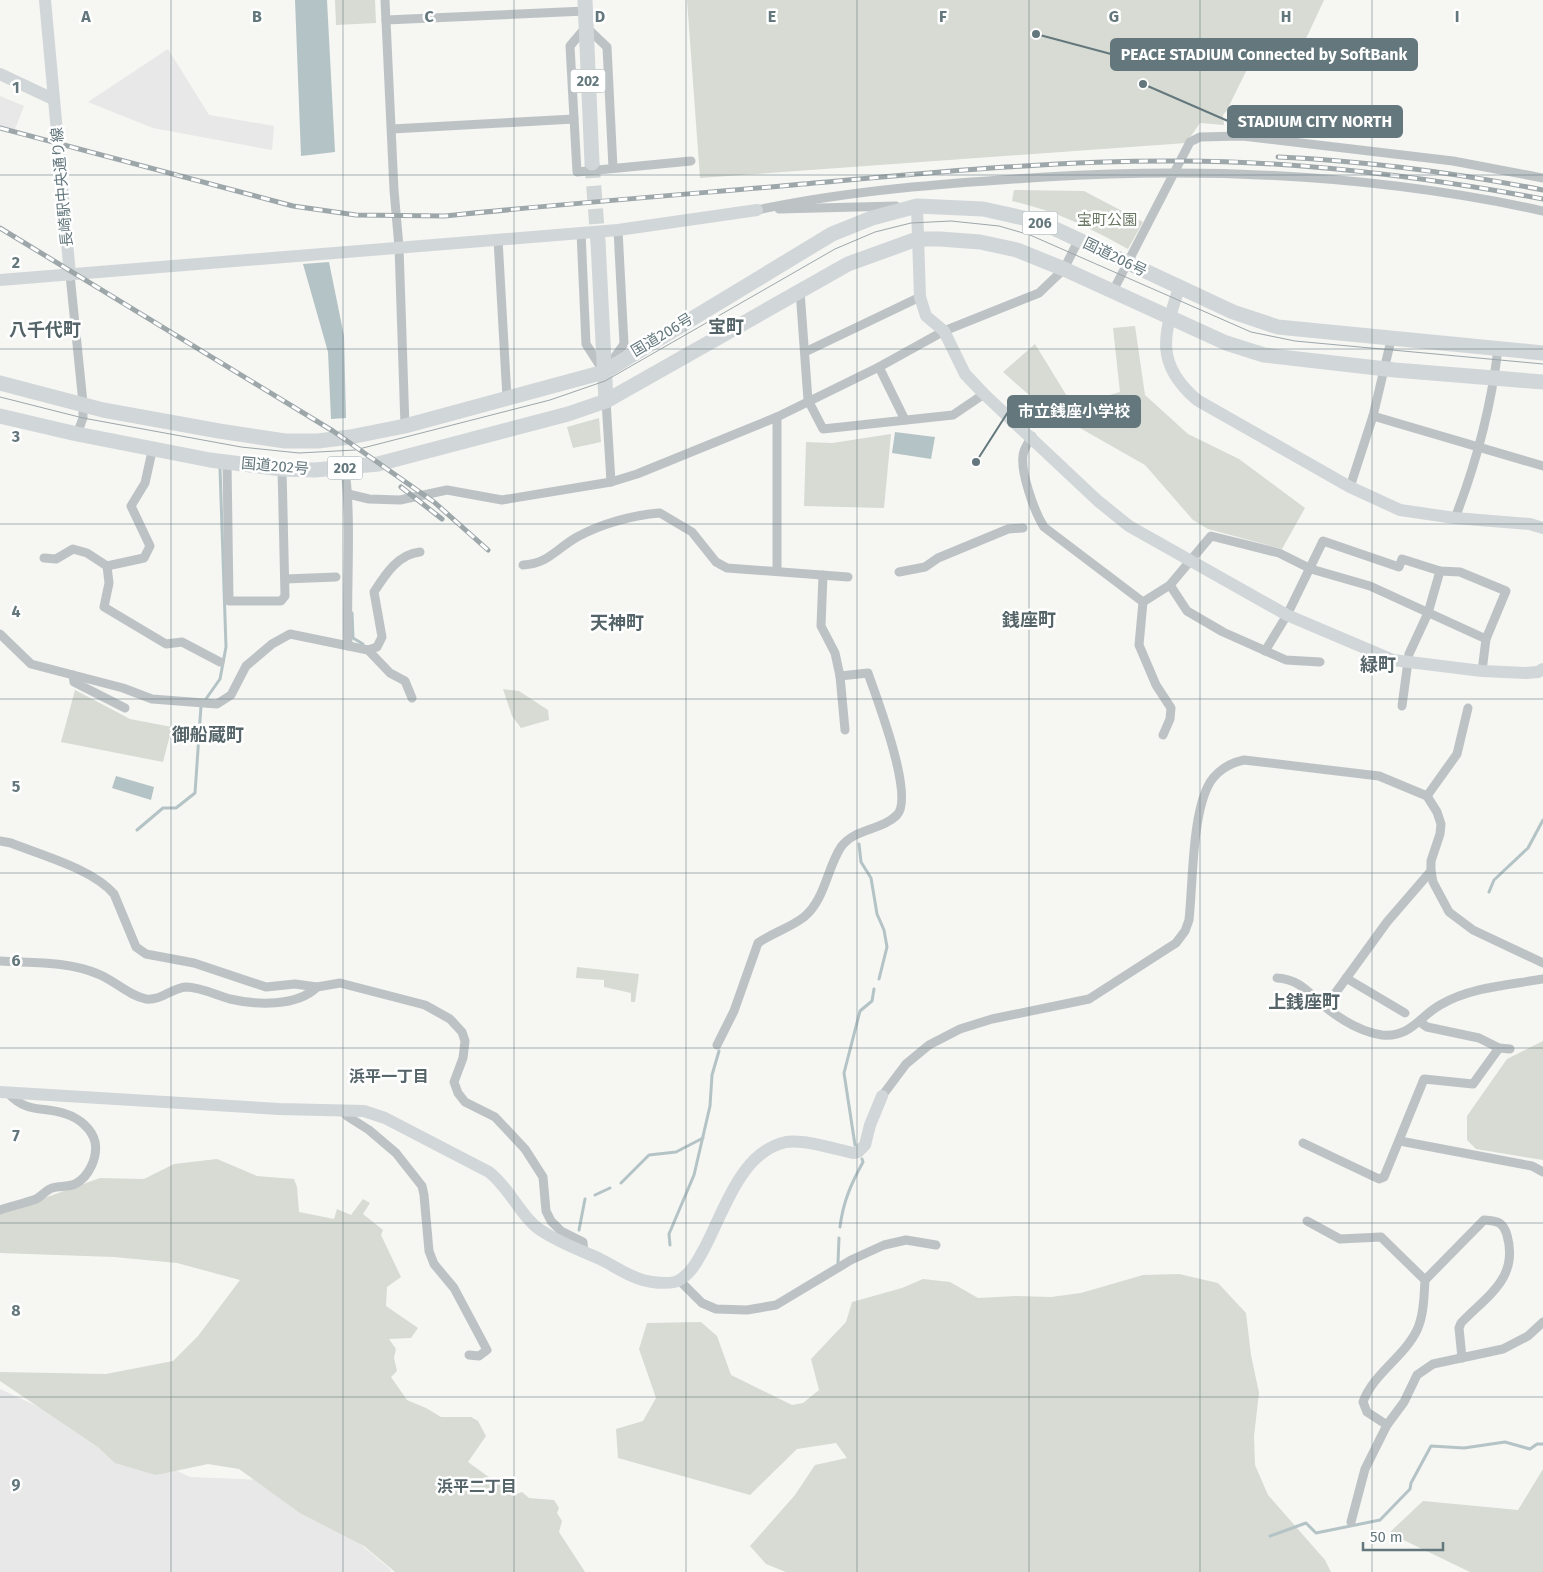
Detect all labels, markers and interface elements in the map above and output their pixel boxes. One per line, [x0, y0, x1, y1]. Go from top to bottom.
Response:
text: A [80, 7, 91, 26]
text: B [252, 7, 262, 26]
text: C [424, 7, 434, 26]
text: D [595, 7, 605, 26]
text: E [768, 7, 776, 26]
text: F [939, 7, 947, 26]
text: G [1109, 7, 1119, 26]
text: H [1281, 7, 1291, 26]
text: I [1455, 7, 1459, 26]
callout: PEACE STADIUM Connected by SoftBank [1111, 39, 1417, 70]
text: PEACE STADIUM Connected by SoftBank [1121, 45, 1407, 64]
road number: 202 [570, 70, 606, 92]
text: 1 [12, 78, 20, 97]
callout: STADIUM CITY NORTH [1228, 106, 1402, 137]
text: STADIUM CITY NORTH [1238, 112, 1392, 131]
street label: 長崎駅中央通り線 [48, 126, 76, 248]
park label: 宝町公園 [1077, 211, 1137, 229]
road number: 206 [1022, 212, 1058, 234]
street label: 国道206号 [1080, 234, 1150, 280]
text: 2 [12, 253, 20, 272]
street label: 国道206号 [628, 310, 696, 360]
district label: 宝町 [708, 316, 744, 338]
district label: 八千代町 [9, 319, 81, 341]
callout: 市立銭座小学校 [1008, 396, 1140, 427]
text: 市立銭座小学校 [1018, 402, 1130, 421]
text: 3 [11, 427, 20, 446]
street label: 国道202号 [240, 454, 310, 478]
road number: 202 [328, 456, 362, 479]
text: 4 [11, 602, 21, 621]
district label: 銭座町 [1001, 609, 1056, 631]
district label: 天神町 [590, 612, 644, 634]
district label: 緑町 [1360, 654, 1396, 676]
district label: 御船蔵町 [171, 724, 244, 746]
text: 5 [12, 777, 21, 796]
text: 6 [11, 951, 21, 970]
district label: 上銭座町 [1268, 991, 1340, 1013]
district label: 浜平一丁目 [349, 1067, 429, 1086]
text: 7 [12, 1126, 20, 1145]
text: 8 [11, 1301, 21, 1320]
text: 9 [12, 1475, 21, 1494]
district label: 浜平二丁目 [437, 1477, 517, 1496]
scale bar [1363, 1520, 1443, 1552]
text: 50 m [1370, 1528, 1403, 1546]

